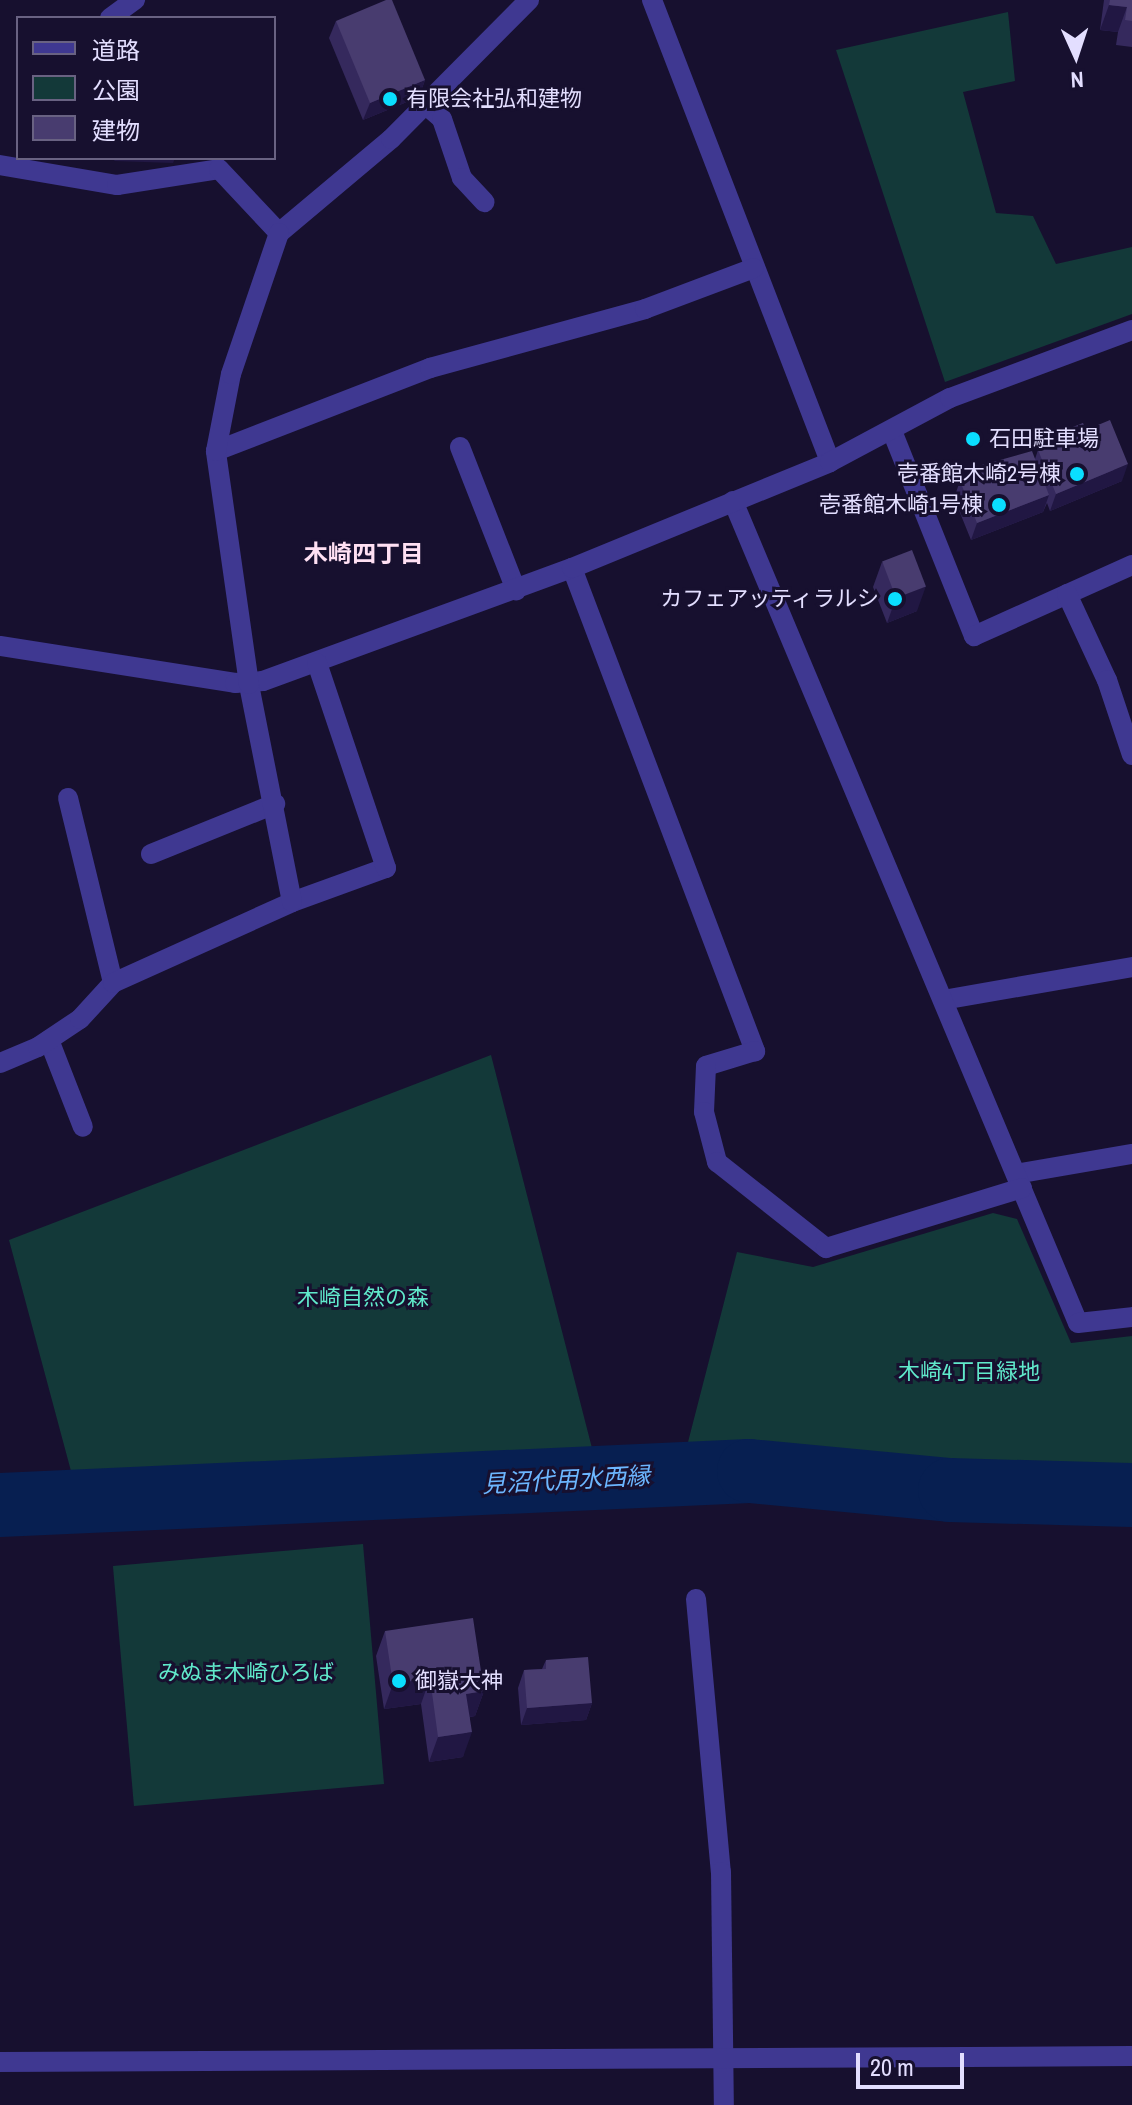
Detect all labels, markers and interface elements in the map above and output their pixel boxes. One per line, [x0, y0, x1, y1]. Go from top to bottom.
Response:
legend [16, 16, 276, 160]
north arrow [1036, 16, 1116, 96]
text: 道路 [92, 34, 140, 66]
text: N [1070, 65, 1085, 95]
text: 公園 [92, 74, 140, 106]
place label: 有限会社弘和建物 [406, 86, 582, 112]
marker: 有限会社弘和建物 [381, 90, 399, 108]
text: 建物 [92, 114, 140, 146]
place label: 石田駐車場 [989, 426, 1099, 452]
marker: 石田駐車場 [964, 430, 982, 448]
place label: 壱番館木崎2号棟 [897, 461, 1061, 487]
marker: 壱番館木崎2号棟 [1068, 465, 1086, 483]
place label: 壱番館木崎1号棟 [819, 492, 983, 518]
marker: 壱番館木崎1号棟 [990, 496, 1008, 514]
district label: 木崎四丁目 [304, 540, 424, 568]
place label: カフェアッティラルシ [659, 586, 879, 612]
marker: カフェアッティラルシ [886, 590, 904, 608]
park label: 木崎自然の森 [297, 1285, 429, 1311]
park label: 木崎4丁目緑地 [898, 1359, 1040, 1385]
water label: 見沼代用水西縁 [481, 1461, 651, 1499]
park label: みぬま木崎ひろば [158, 1660, 334, 1686]
place label: 御嶽大神 [415, 1668, 503, 1694]
marker: 御嶽大神 [390, 1672, 408, 1690]
scale bar [860, 2037, 968, 2087]
text: 20 m [870, 2051, 914, 2083]

